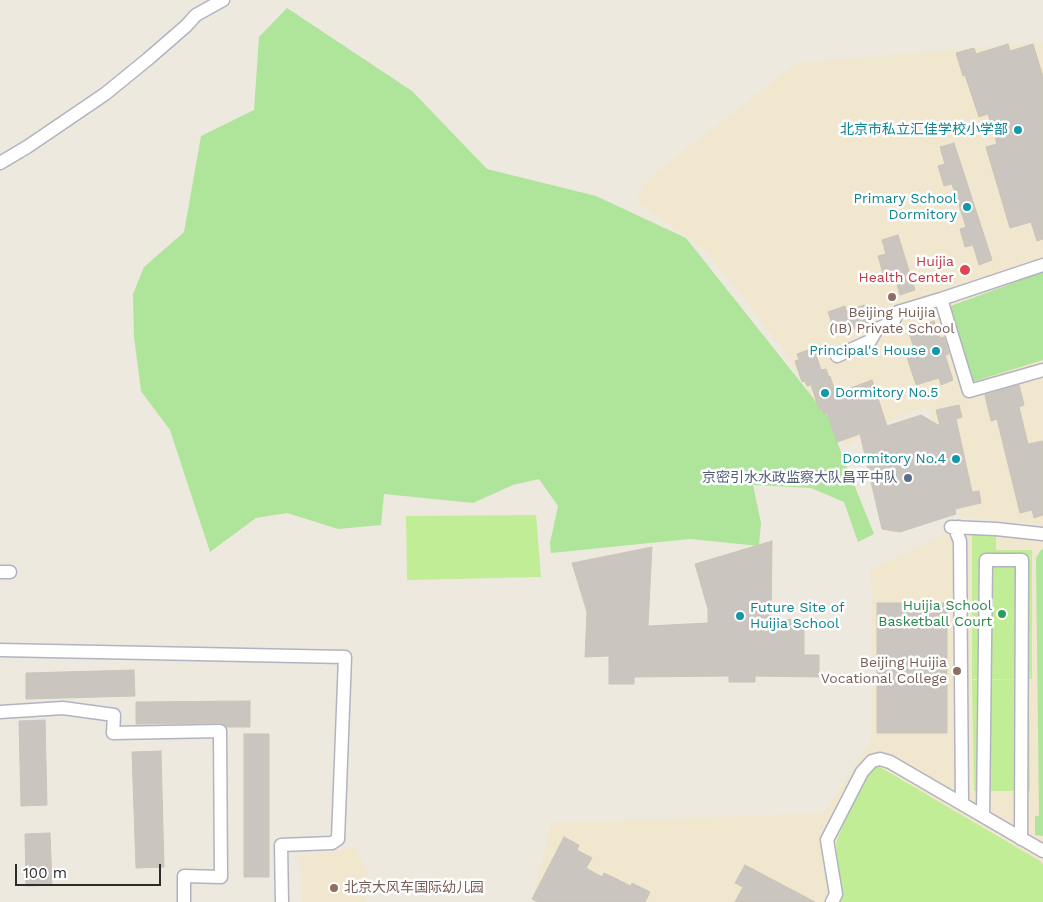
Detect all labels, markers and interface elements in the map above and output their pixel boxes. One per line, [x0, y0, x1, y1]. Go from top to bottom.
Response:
place label: 北京市私立汇佳学校小学部 [840, 122, 1008, 138]
marker: 北京市私立汇佳学校小学部 [1012, 124, 1024, 136]
place label: Primary School Dormitory [853, 191, 957, 223]
marker: Primary School Dormitory [961, 201, 973, 213]
place label: Huijia Health Center [859, 254, 954, 286]
marker: Huijia Health Center [958, 263, 972, 277]
marker: Beijing Huijia (IB) Private School [886, 291, 898, 303]
place label: Beijing Huijia (IB) Private School [829, 305, 955, 338]
place label: Principal's House [809, 343, 926, 359]
marker: Principal's House [930, 345, 942, 357]
place label: Dormitory No.5 [835, 385, 938, 401]
marker: Dormitory No.5 [819, 387, 831, 399]
place label: Dormitory No.4 [842, 451, 946, 467]
marker: Dormitory No.4 [950, 453, 962, 465]
place label: 京密引水水政监察大队昌平中队 [702, 470, 898, 486]
marker: 京密引水水政监察大队昌平中队 [902, 472, 914, 484]
place label: Huijia School Basketball Court [878, 598, 992, 630]
place label: Future Site of Huijia School [750, 600, 845, 632]
marker: Huijia School Basketball Court [996, 608, 1008, 620]
marker: Future Site of Huijia School [734, 610, 746, 622]
place label: Beijing Huijia Vocational College [821, 655, 947, 688]
marker: Beijing Huijia Vocational College [951, 665, 963, 677]
scale bar [18, 854, 164, 886]
text: 100 m [23, 864, 67, 882]
place label: 北京大风车国际幼儿园 [344, 880, 484, 896]
marker: 北京大风车国际幼儿园 [328, 882, 340, 894]

